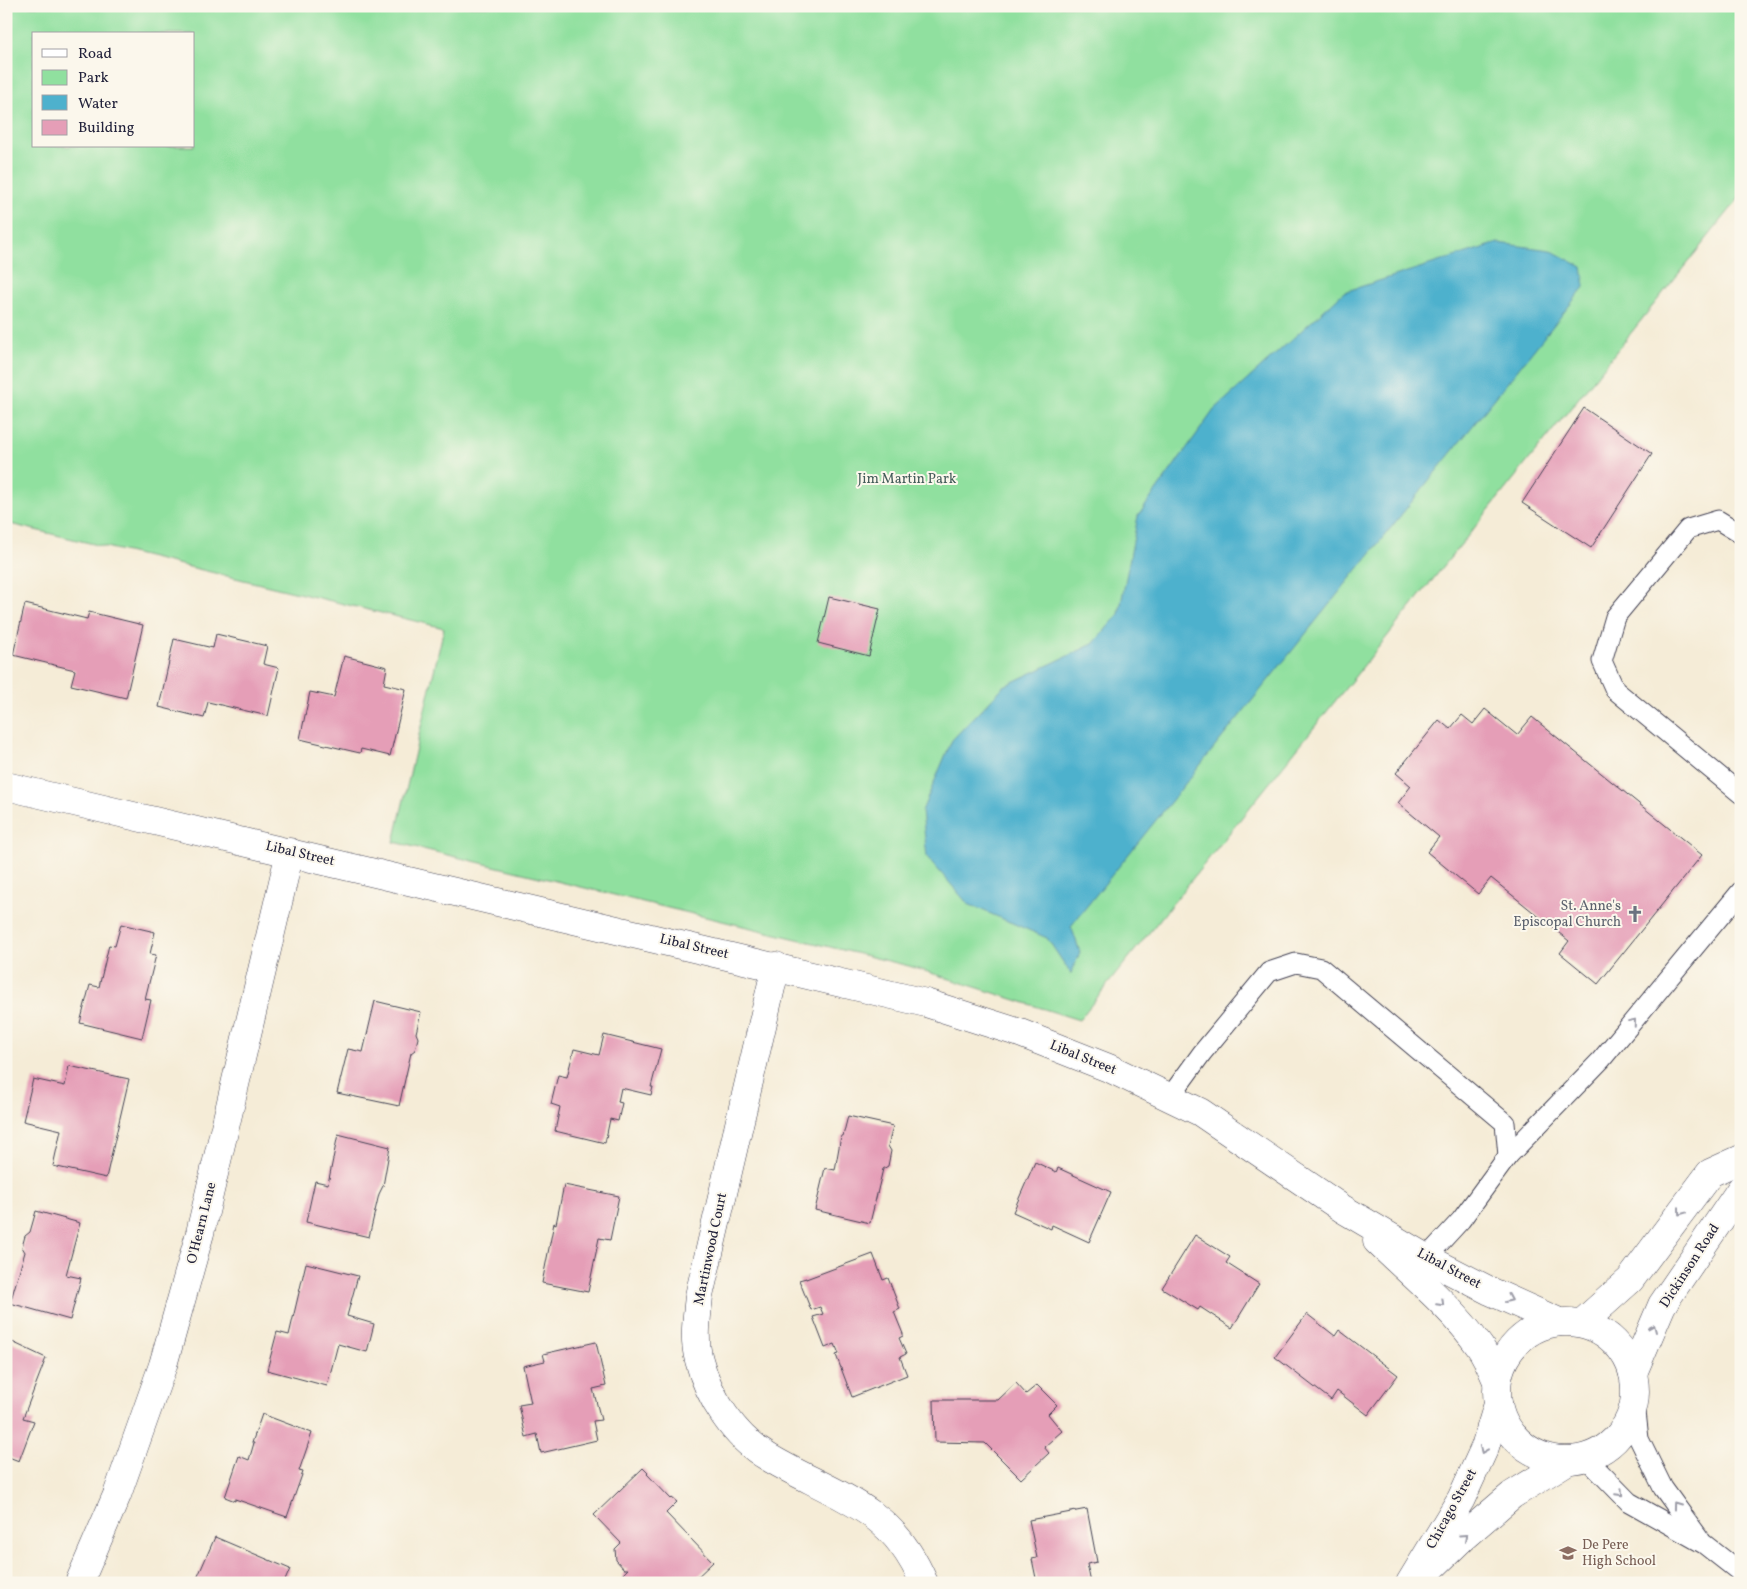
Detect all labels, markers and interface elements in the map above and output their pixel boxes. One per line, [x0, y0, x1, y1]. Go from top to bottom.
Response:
legend [32, 32, 195, 148]
text: Road [78, 44, 112, 65]
text: Park [78, 68, 109, 89]
text: Water [78, 94, 118, 115]
text: Building [78, 118, 135, 139]
park label: Jim Martin Park [858, 470, 957, 489]
street label: Libal Street [264, 837, 336, 871]
place label: St. Anne's Episcopal Church [1513, 897, 1621, 932]
church icon: St. Anne's Episcopal Church [1625, 904, 1645, 924]
street label: Libal Street [658, 930, 730, 964]
one-way arrow [1627, 1019, 1635, 1028]
street label: Libal Street [1047, 1036, 1119, 1080]
street label: O'Hearn Lane [183, 1180, 221, 1266]
street label: Martinwood Court [690, 1191, 732, 1307]
one-way arrow [1678, 1206, 1686, 1215]
street label: Dickinson Road [1656, 1220, 1724, 1312]
street label: Libal Street [1413, 1244, 1485, 1294]
one-way arrow [1504, 1293, 1513, 1304]
one-way arrow [1436, 1297, 1445, 1306]
one-way arrow [1646, 1324, 1657, 1333]
one-way arrow [1479, 1445, 1489, 1454]
street label: Chicago Street [1422, 1465, 1482, 1553]
one-way arrow [1614, 1487, 1623, 1496]
one-way arrow [1673, 1502, 1681, 1511]
one-way arrow [1459, 1534, 1468, 1543]
place label: De Pere High School [1582, 1536, 1656, 1571]
school or university icon: De Pere High School [1558, 1543, 1578, 1563]

